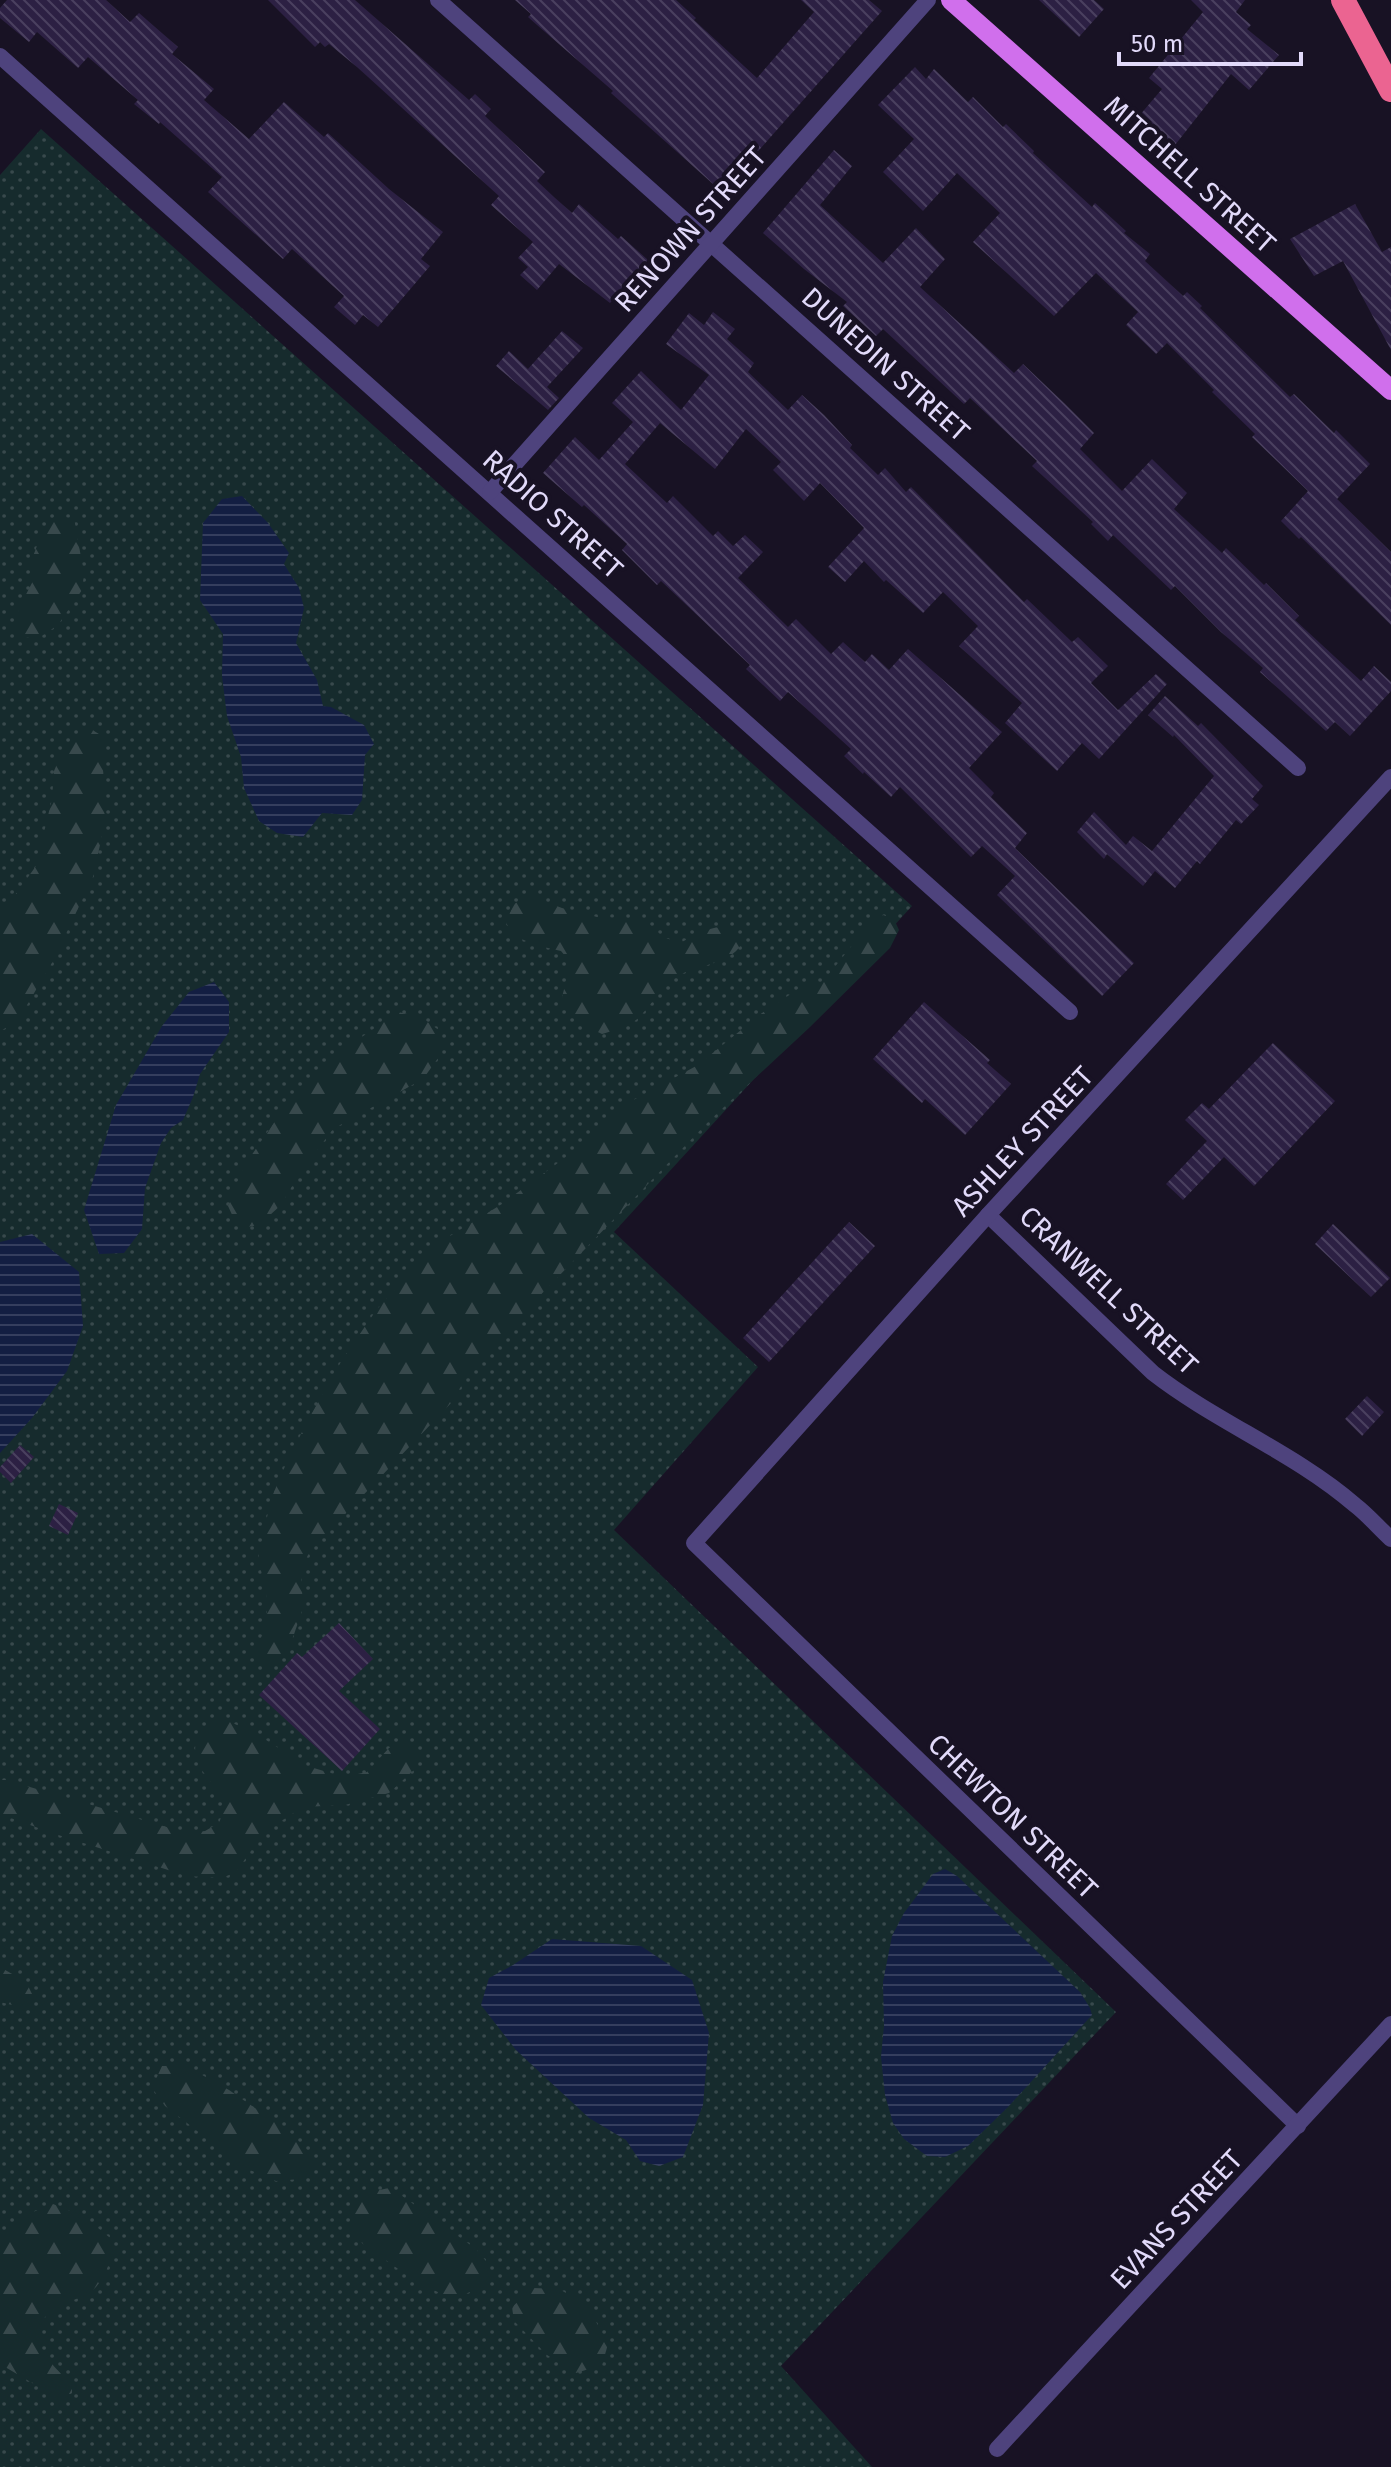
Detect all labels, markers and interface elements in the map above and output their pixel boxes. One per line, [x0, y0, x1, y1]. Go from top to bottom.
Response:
scale bar [1119, 16, 1301, 66]
text: 50 m [1131, 30, 1183, 58]
street label: MITCHELL STREET [1097, 89, 1282, 260]
street label: RENOWN STREET [608, 140, 773, 319]
street label: DUNEDIN STREET [795, 281, 977, 449]
street label: RADIO STREET [476, 443, 630, 586]
street label: ASHLEY STREET [945, 1059, 1100, 1223]
street label: CRANWELL STREET [1013, 1199, 1205, 1382]
street label: CHEWTON STREET [921, 1727, 1105, 1906]
street label: EVANS STREET [1103, 2142, 1250, 2296]

